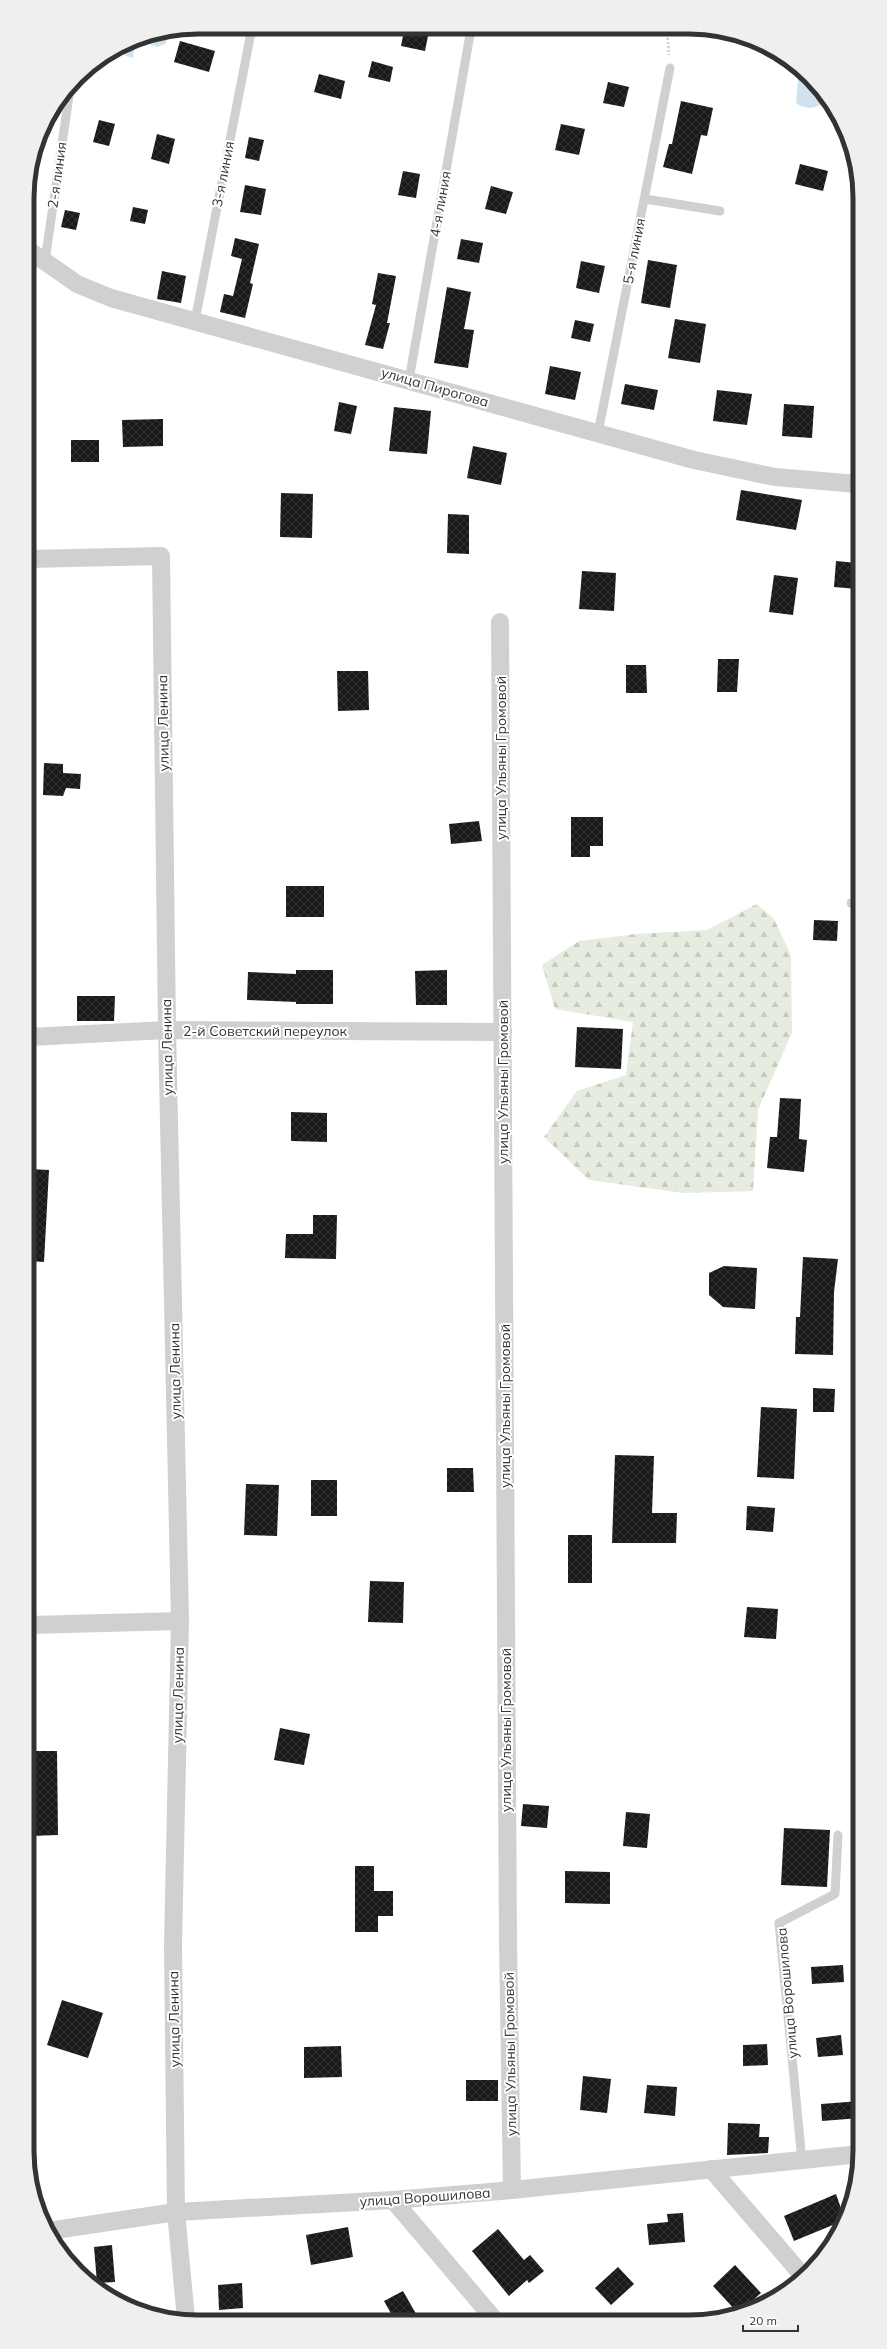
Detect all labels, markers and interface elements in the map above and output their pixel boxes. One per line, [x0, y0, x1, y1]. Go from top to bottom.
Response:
street label: 3-я линия [208, 140, 238, 208]
street label: 2-я линия [43, 141, 71, 209]
street label: 4-я линия [425, 170, 455, 238]
street label: 5-я линия [619, 217, 649, 285]
street label: улица Пирогова [379, 363, 491, 411]
street label: улица Ленина [153, 675, 173, 771]
street label: улица Ульяны Громовой [492, 676, 510, 840]
street label: улица Ленина [157, 999, 177, 1095]
street label: улица Ульяны Громовой [494, 1000, 512, 1164]
street label: 2-й Советский переулок [183, 1022, 348, 1040]
street label: улица Ленина [165, 1323, 185, 1419]
street label: улица Ульяны Громовой [496, 1324, 514, 1488]
street label: улица Ленина [168, 1647, 188, 1743]
street label: улица Ульяны Громовой [497, 1648, 515, 1812]
street label: улица Ворошилова [772, 1927, 802, 2059]
street label: улица Ленина [164, 1971, 184, 2067]
street label: улица Ульяны Громовой [500, 1972, 520, 2136]
street label: улица Ворошилова [359, 2183, 491, 2211]
scale bar [743, 2307, 798, 2333]
text: 20 m [749, 2313, 777, 2328]

